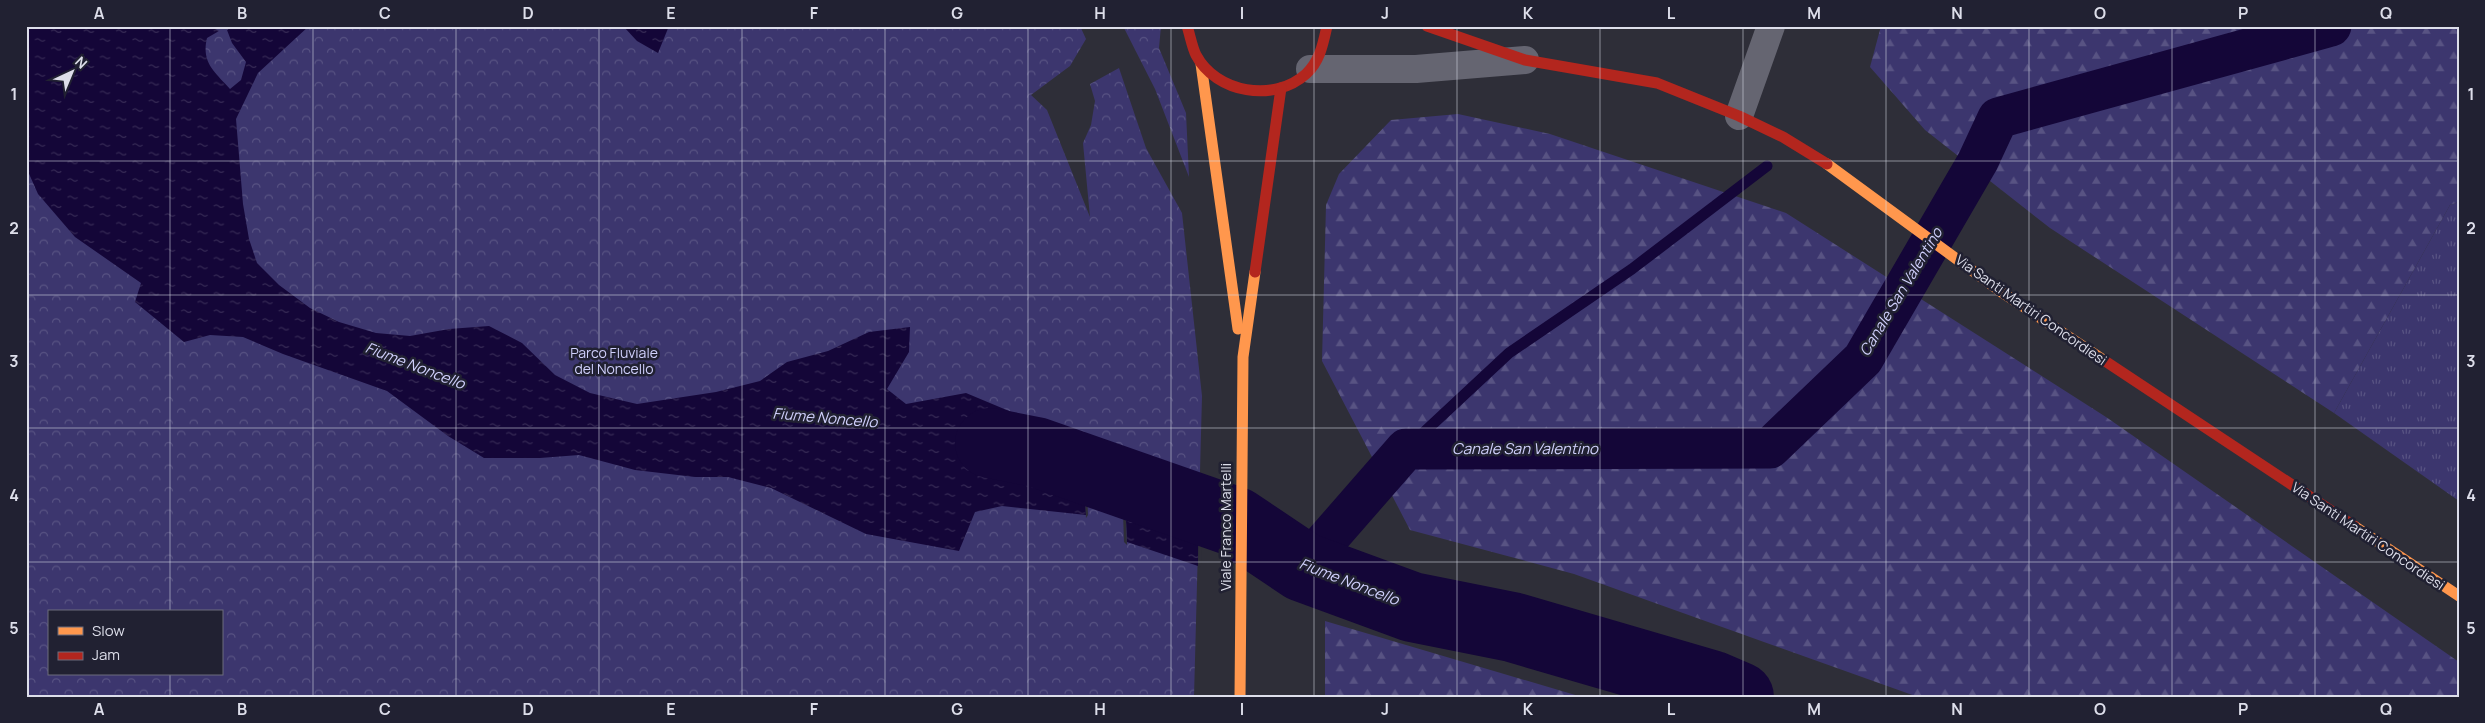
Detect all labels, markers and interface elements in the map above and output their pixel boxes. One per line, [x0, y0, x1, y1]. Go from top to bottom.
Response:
text: A [94, 2, 105, 24]
text: B [237, 2, 247, 24]
text: C [379, 2, 391, 24]
text: D [522, 2, 534, 24]
text: E [666, 2, 676, 24]
text: F [810, 2, 819, 24]
text: G [951, 2, 963, 24]
text: H [1094, 2, 1106, 24]
text: I [1240, 2, 1244, 24]
text: J [1381, 2, 1389, 24]
text: K [1523, 2, 1534, 24]
text: L [1667, 2, 1676, 24]
text: M [1807, 2, 1821, 24]
text: N [1951, 2, 1963, 24]
text: O [2094, 2, 2106, 24]
text: P [2238, 2, 2248, 24]
text: Q [2380, 2, 2392, 24]
north arrow [48, 48, 98, 98]
text: N [71, 52, 92, 73]
text: 1 [10, 83, 18, 105]
text: 1 [2467, 83, 2475, 105]
text: 2 [9, 217, 19, 239]
text: 2 [2466, 217, 2476, 239]
water label: Canale San Valentino [1854, 223, 1948, 360]
street label: Via Santi Martiri Concordiesi [1952, 250, 2111, 369]
water label: Fiume Noncello [362, 337, 469, 395]
park label: Parco Fluviale del Noncello [570, 343, 658, 378]
text: 3 [9, 350, 19, 372]
text: 3 [2466, 350, 2476, 372]
water label: Fiume Noncello [772, 402, 879, 433]
water label: Canale San Valentino [1452, 438, 1599, 459]
street label: Viale Franco Martelli [1216, 463, 1235, 591]
street label: Via Santi Martiri Concordiesi [2288, 477, 2448, 594]
text: 4 [9, 484, 19, 506]
text: 4 [2466, 484, 2476, 506]
water label: Fiume Noncello [1296, 553, 1403, 611]
legend [48, 610, 222, 676]
text: 5 [9, 617, 19, 639]
text: 5 [2466, 617, 2476, 639]
text: Slow [92, 620, 125, 641]
text: Jam [92, 644, 120, 665]
text: A [94, 698, 105, 720]
text: B [237, 698, 247, 720]
text: C [379, 698, 391, 720]
text: D [522, 698, 534, 720]
text: E [666, 698, 676, 720]
text: F [810, 698, 819, 720]
text: G [951, 698, 963, 720]
text: H [1094, 698, 1106, 720]
text: I [1240, 698, 1244, 720]
text: J [1381, 698, 1389, 720]
text: K [1523, 698, 1534, 720]
text: L [1667, 698, 1676, 720]
text: M [1807, 698, 1821, 720]
text: N [1951, 698, 1963, 720]
text: O [2094, 698, 2106, 720]
text: P [2238, 698, 2248, 720]
text: Q [2380, 698, 2392, 720]

